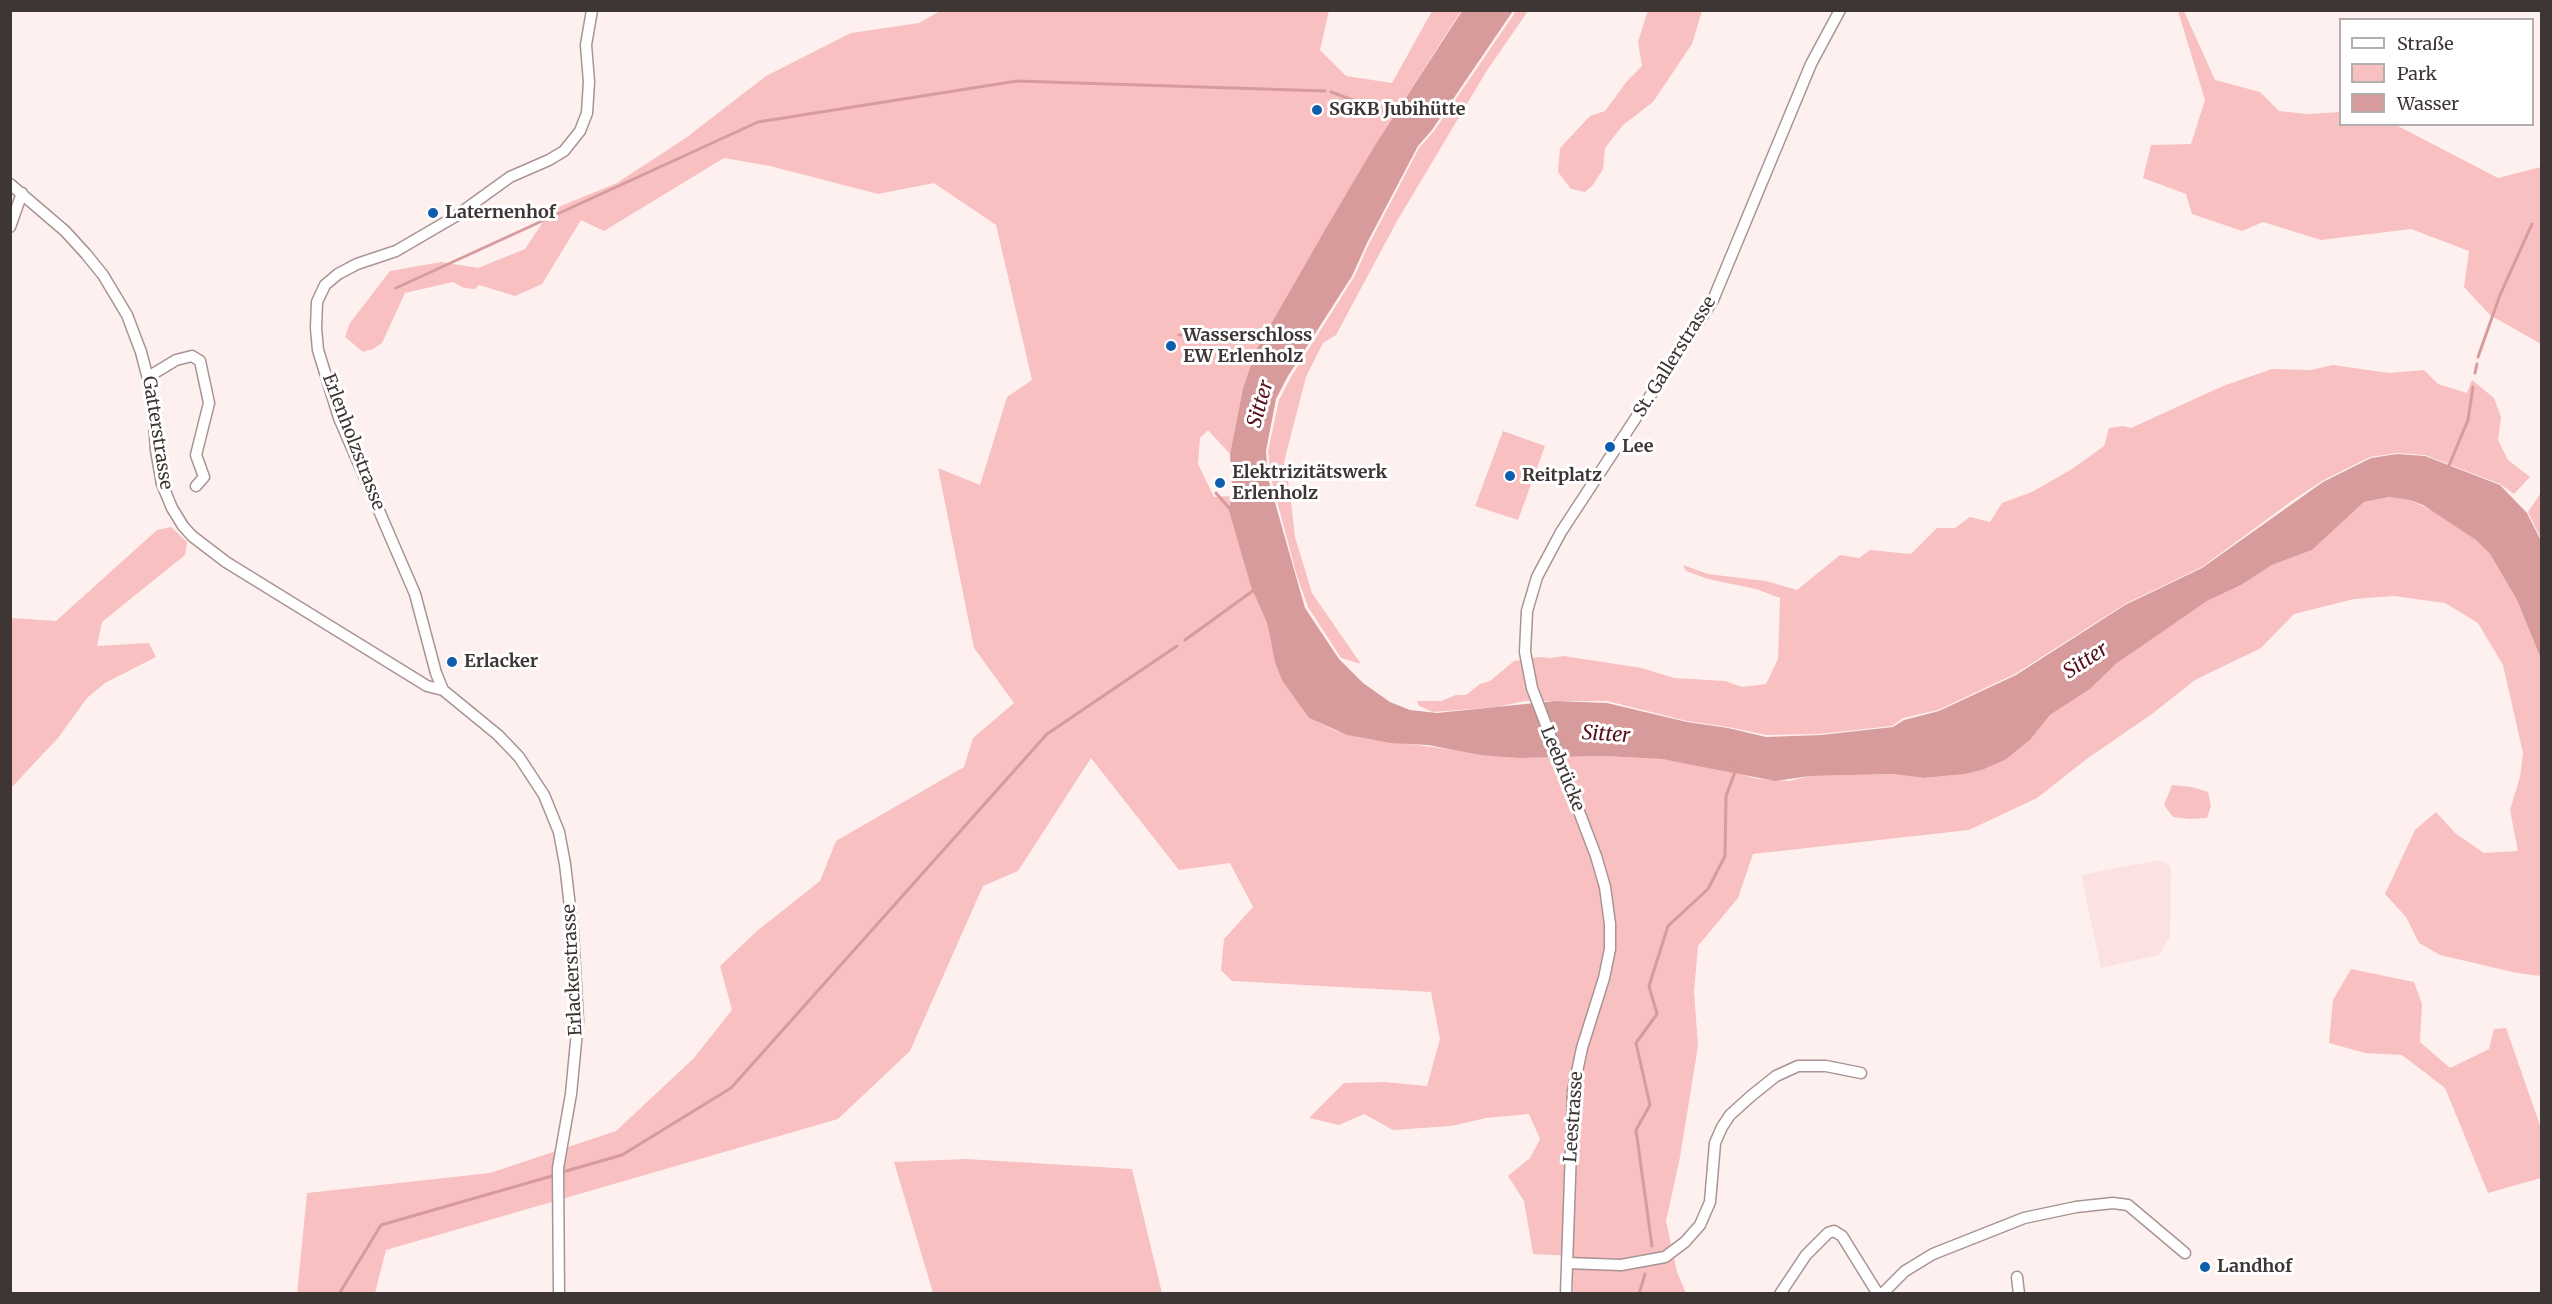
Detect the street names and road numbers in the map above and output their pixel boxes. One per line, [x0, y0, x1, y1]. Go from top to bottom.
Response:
street label: St. Gallerstrasse [1629, 293, 1721, 421]
street label: Erlenholzstrasse [317, 371, 389, 513]
street label: Gatterstrasse [137, 375, 177, 491]
street label: Leebrücke [1535, 723, 1589, 815]
street label: Erlackerstrasse [559, 903, 587, 1037]
street label: Leestrasse [1560, 1071, 1588, 1163]

